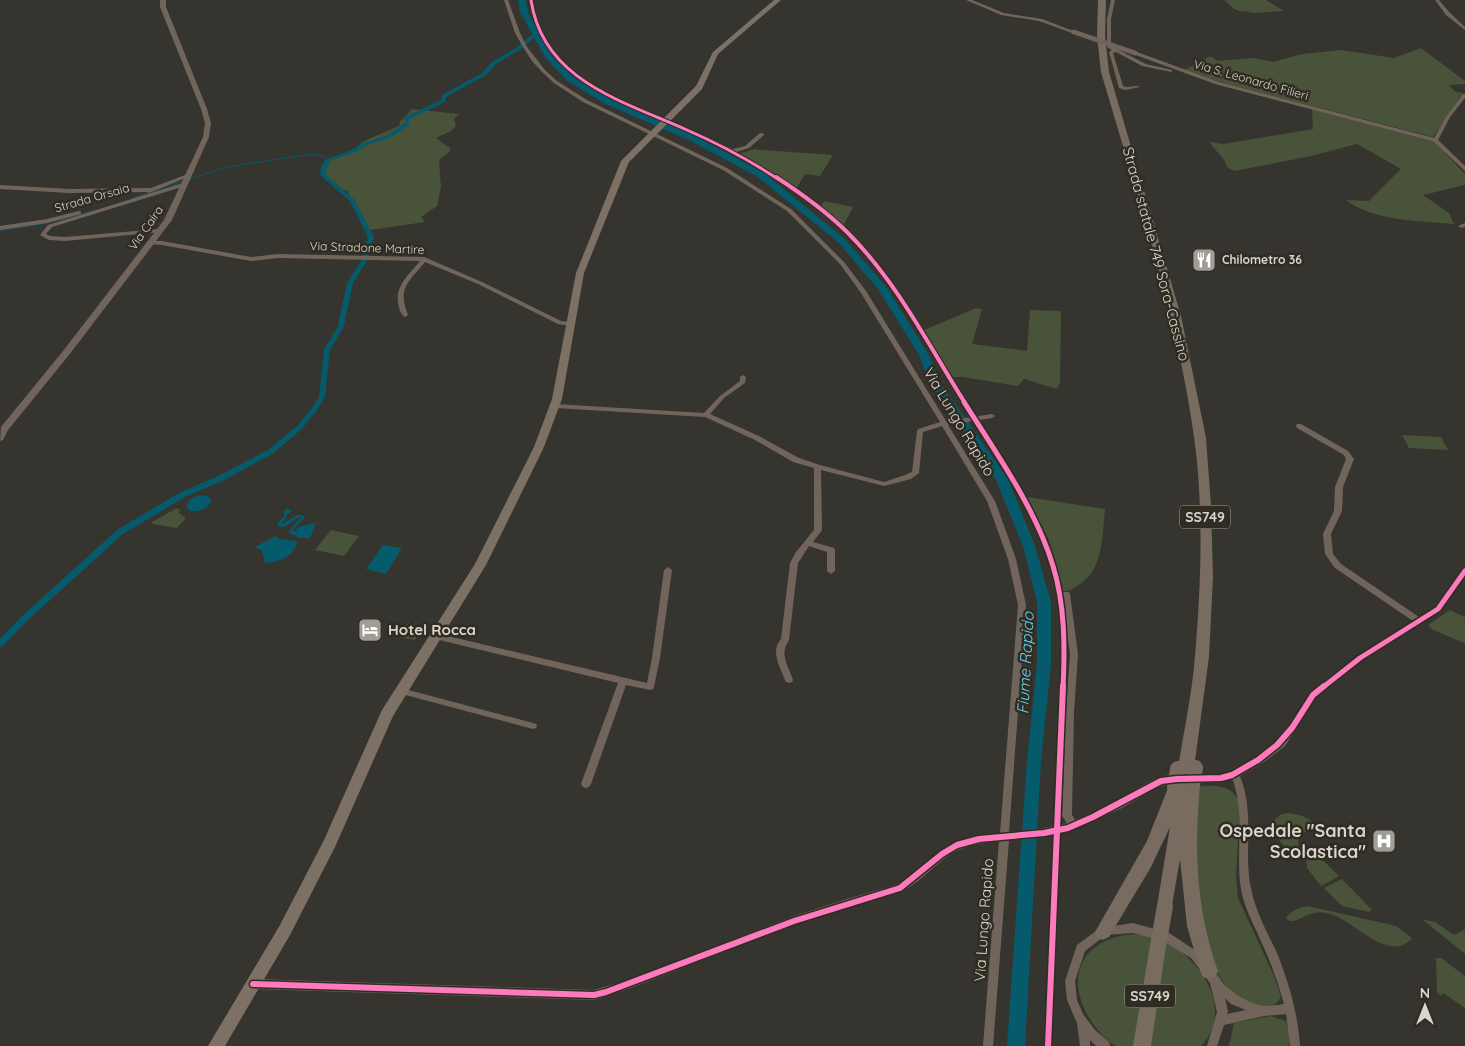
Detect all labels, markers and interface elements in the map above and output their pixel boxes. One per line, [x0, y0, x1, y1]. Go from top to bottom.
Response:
street label: Via S. Leonardo Filieri [1192, 56, 1310, 103]
street label: Strada statale 749 Sora-Cassino [1119, 145, 1194, 363]
street label: Strada Orsaia [53, 180, 131, 215]
street label: Via Caira [125, 203, 166, 253]
street label: Via Stradone Martire [309, 238, 425, 257]
restaurant icon: Chilometro 36 [1191, 247, 1217, 273]
place label: Chilometro 36 [1222, 252, 1302, 267]
street label: Via Lungo Rapido [920, 364, 999, 480]
road number: SS749 [1180, 506, 1230, 528]
water label: Fiume Rapido [1012, 610, 1038, 715]
hotel icon: Hotel Rocca [357, 617, 383, 643]
place label: Hotel Rocca [388, 620, 476, 639]
place label: Ospedale "Santa Scolastica" [1220, 819, 1366, 863]
hospital icon: Ospedale "Santa Scolastica" [1371, 828, 1397, 854]
street label: Via Lungo Rapido [970, 858, 997, 982]
north arrow [1400, 981, 1450, 1031]
road number: SS749 [1125, 984, 1175, 1008]
text: N [1420, 984, 1430, 1002]

